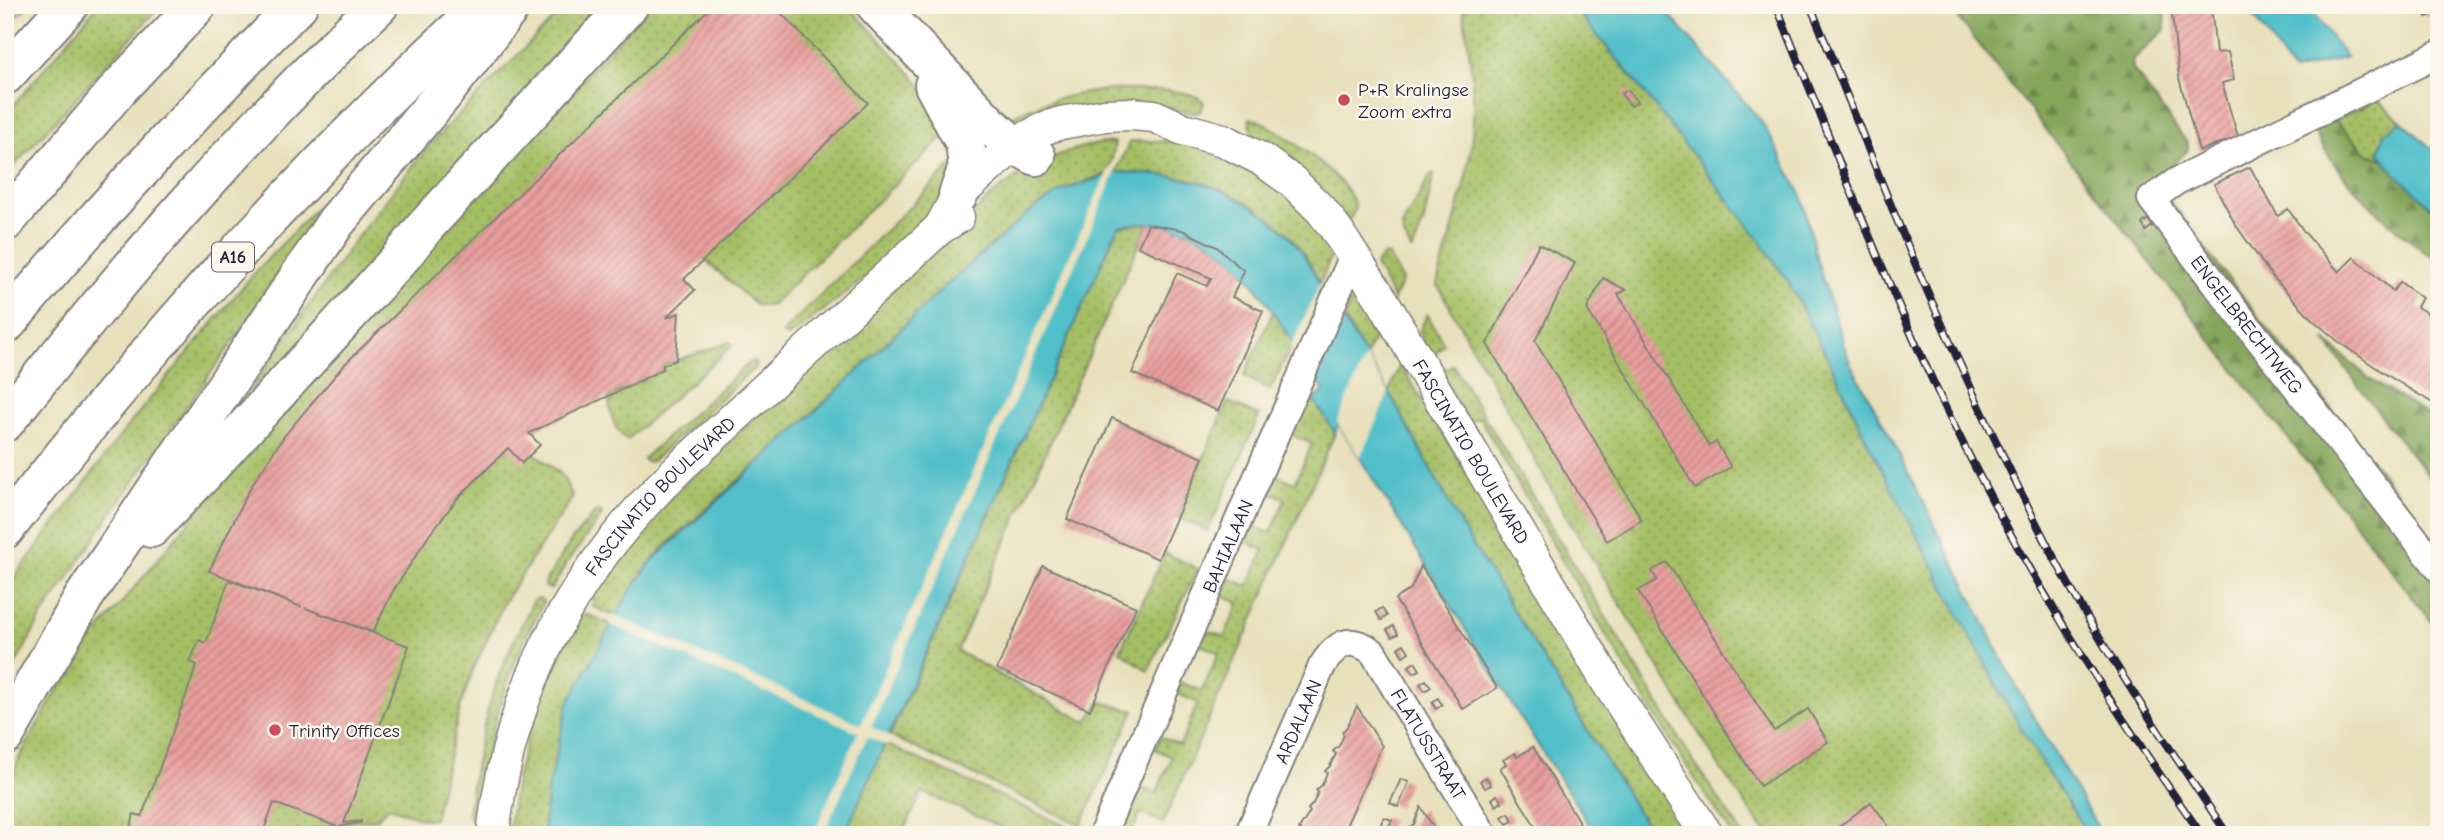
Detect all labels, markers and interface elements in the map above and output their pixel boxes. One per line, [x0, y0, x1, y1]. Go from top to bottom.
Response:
place label: P+R Kralingse Zoom extra [1358, 79, 1469, 123]
marker: P+R Kralingse Zoom extra [1336, 92, 1352, 108]
road number: A16 [212, 243, 254, 272]
street label: ENGELBRECHTWEG [2186, 252, 2307, 399]
street label: FASCINATIO BOULEVARD [1408, 356, 1533, 548]
street label: FASCINATIO BOULEVARD [581, 412, 740, 580]
street label: BAHIALAAN [1198, 497, 1258, 596]
street label: ARDALAAN [1271, 676, 1327, 767]
street label: FLATUSSTRAAT [1386, 685, 1470, 804]
place label: Trinity Offices [289, 720, 400, 742]
marker: Trinity Offices [267, 722, 283, 738]

